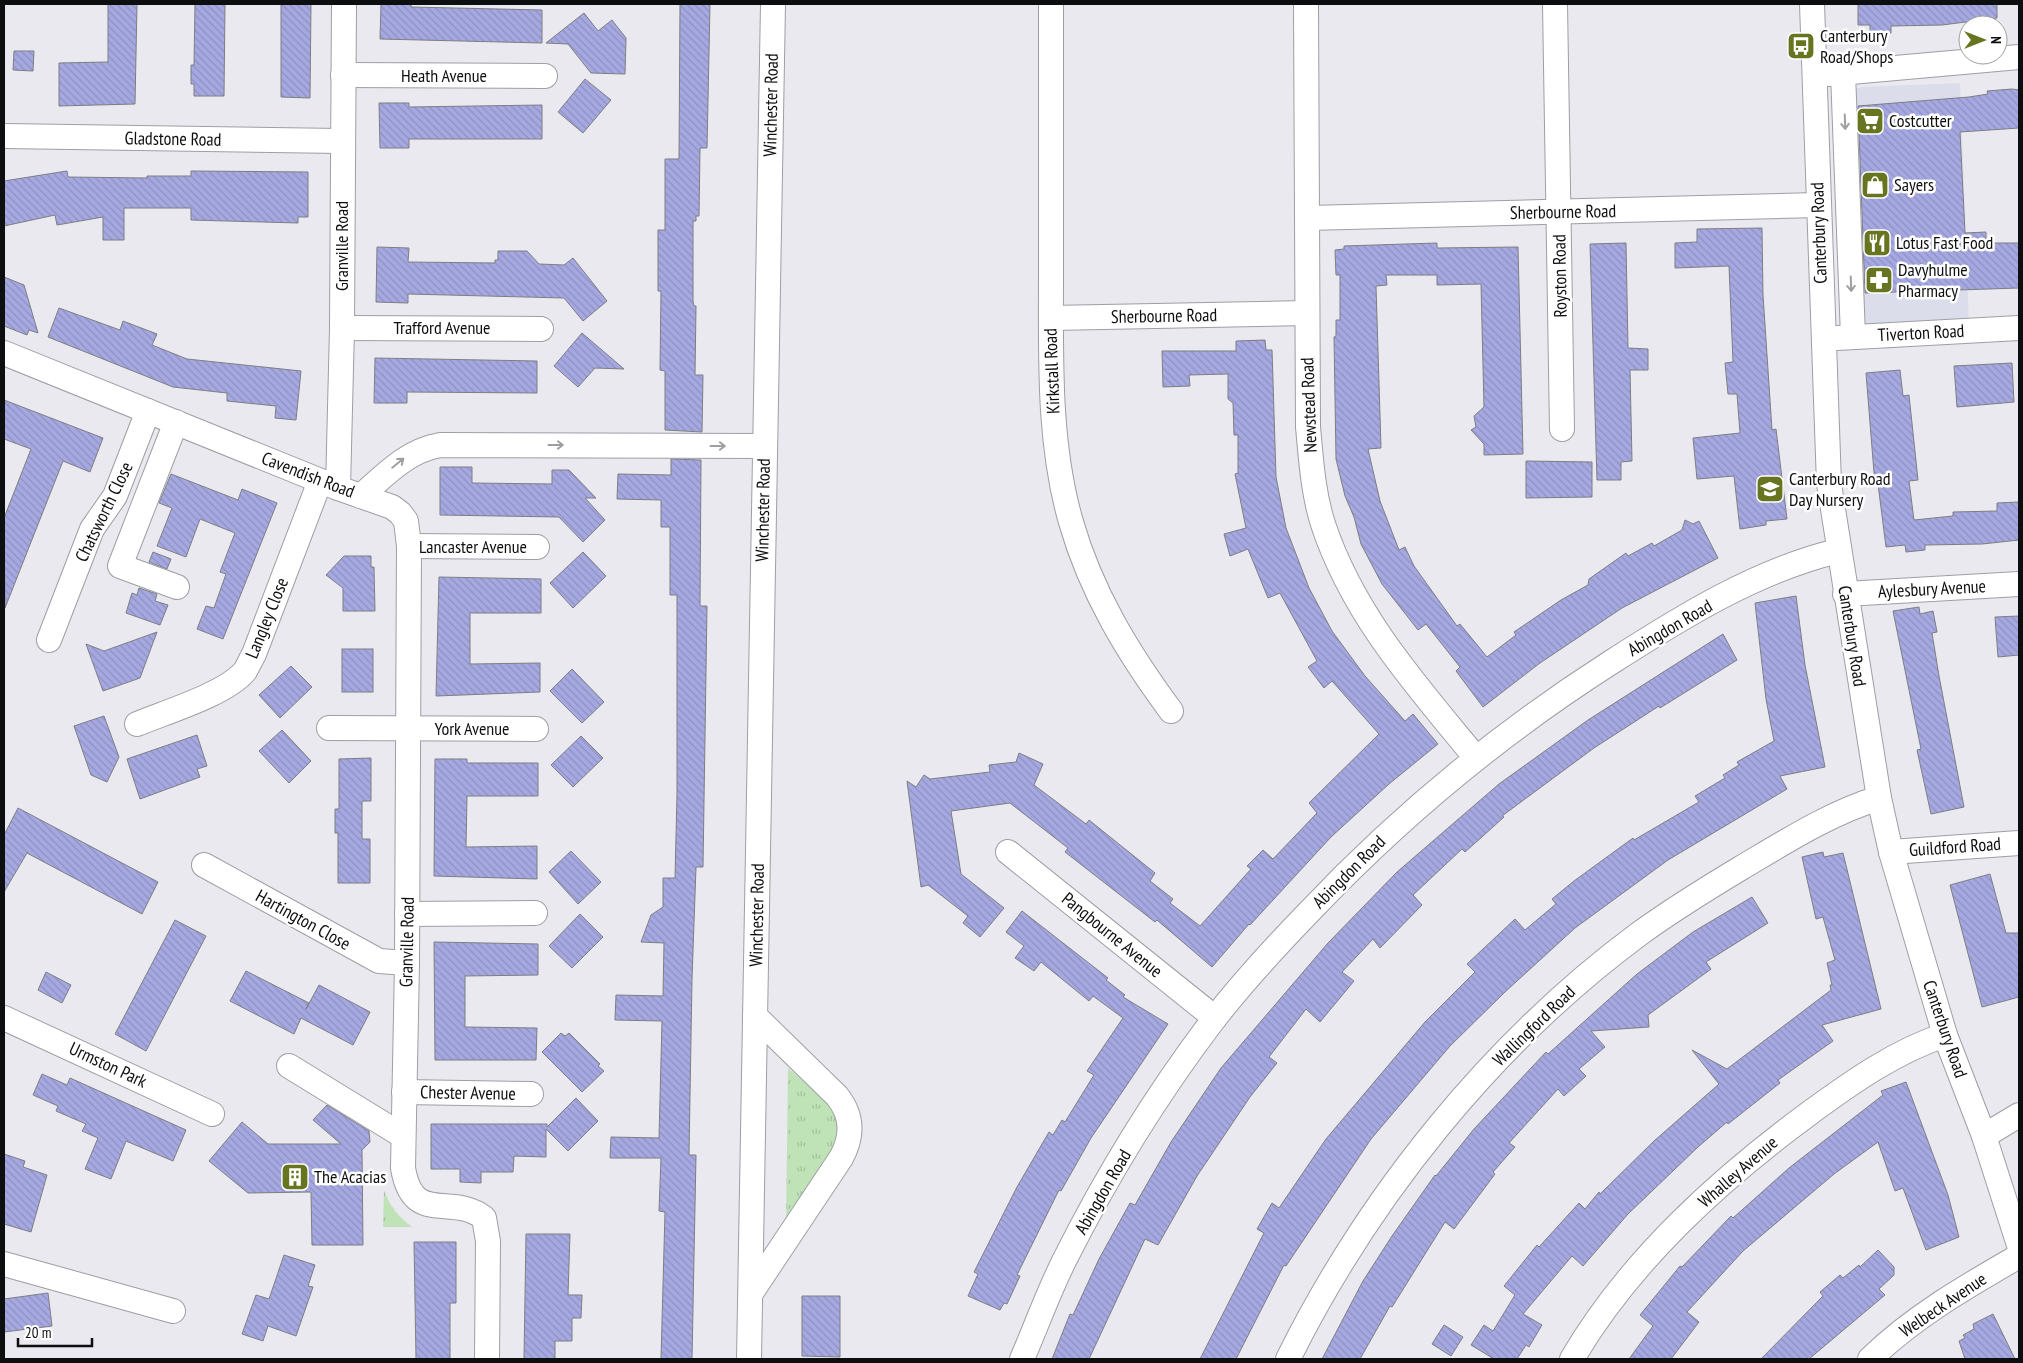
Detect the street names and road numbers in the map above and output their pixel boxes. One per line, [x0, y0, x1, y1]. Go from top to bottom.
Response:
street label: Winchester Road [758, 53, 783, 157]
street label: Heath Avenue [401, 64, 487, 87]
street label: Gladstone Road [125, 126, 221, 151]
street label: Canterbury Road [1805, 182, 1832, 284]
street label: Sherbourne Road [1510, 199, 1616, 224]
street label: Granville Road [330, 201, 353, 291]
street label: Royston Road [1547, 234, 1572, 318]
street label: Sherbourne Road [1111, 303, 1217, 328]
street label: Trafford Avenue [393, 316, 491, 339]
street label: Tiverton Road [1877, 319, 1965, 346]
street label: Kirkstall Road [1039, 328, 1064, 414]
street label: Newstead Road [1295, 357, 1322, 453]
street label: Cavendish Road [258, 446, 358, 503]
street label: Chatsworth Close [69, 458, 138, 566]
street label: Winchester Road [750, 458, 775, 562]
street label: Lancaster Avenue [419, 535, 527, 558]
street label: Langley Close [240, 574, 293, 662]
street label: Aylesbury Avenue [1877, 574, 1987, 603]
street label: Canterbury Road [1833, 584, 1872, 688]
street label: Abingdon Road [1623, 594, 1716, 661]
street label: York Avenue [434, 717, 510, 740]
street label: Abingdon Road [1307, 830, 1390, 913]
street label: Guildford Road [1908, 832, 2002, 861]
street label: Winchester Road [744, 863, 769, 967]
street label: Hartington Close [252, 884, 355, 955]
street label: Pangbourne Avenue [1057, 887, 1167, 982]
street label: Granville Road [394, 897, 419, 987]
street label: Canterbury Road [1918, 977, 1973, 1081]
street label: Wallingford Road [1487, 980, 1580, 1071]
street label: Urmston Park [66, 1037, 151, 1093]
street label: Chester Avenue [420, 1080, 516, 1105]
street label: Whalley Avenue [1693, 1131, 1782, 1212]
street label: Abingdon Road [1069, 1145, 1136, 1238]
street label: Welbeck Avenue [1895, 1267, 1991, 1342]

